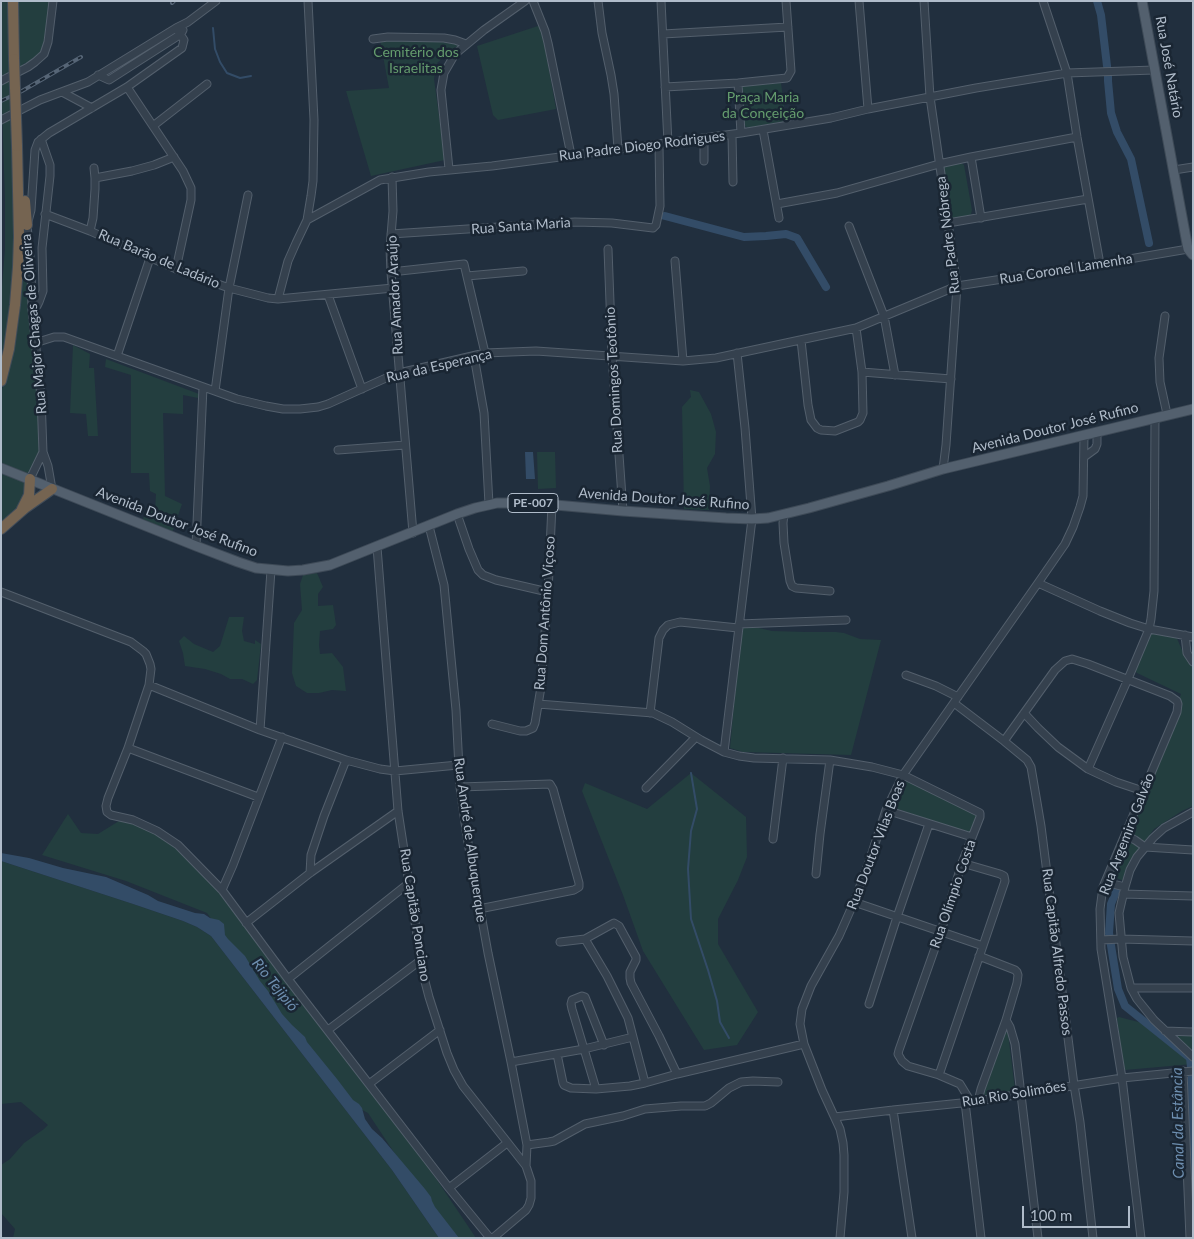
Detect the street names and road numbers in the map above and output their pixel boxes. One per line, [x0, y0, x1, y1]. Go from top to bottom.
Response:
street label: Rua José Natário [1152, 15, 1186, 119]
street label: Rua Padre Diogo Rodrigues [558, 127, 726, 165]
street label: Rua Padre Nóbrega [932, 175, 964, 295]
street label: Rua Santa Maria [471, 214, 571, 238]
street label: Rua Barão de Ladário [96, 226, 222, 292]
street label: Rua Major Chagas de Oliveira [18, 233, 50, 415]
street label: Rua Amador Araújo [383, 235, 407, 355]
street label: Rua Coronel Lamenha [998, 250, 1134, 288]
street label: Rua Domingos Teotônio [602, 306, 626, 454]
street label: Rua da Esperança [385, 346, 493, 386]
street label: Avenida Doutor José Rufino [970, 399, 1140, 457]
street label: Avenida Doutor José Rufino [94, 483, 260, 561]
street label: Avenida Doutor José Rufino [578, 485, 750, 513]
road number: PE-007 [508, 493, 558, 512]
street label: Rua Dom Antônio Viçoso [531, 535, 559, 691]
street label: Rua André de Albuquerque [450, 757, 490, 923]
street label: Rua Argemiro Galvão [1096, 771, 1158, 897]
street label: Rua Doutor Vilas Boas [844, 778, 908, 912]
street label: Rua Olímpio Costa [926, 837, 980, 951]
street label: Rua Capitão Ponciano [396, 847, 434, 983]
street label: Rua Capitão Alfredo Passos [1038, 867, 1076, 1037]
street label: Rua Rio Solimões [961, 1077, 1067, 1111]

